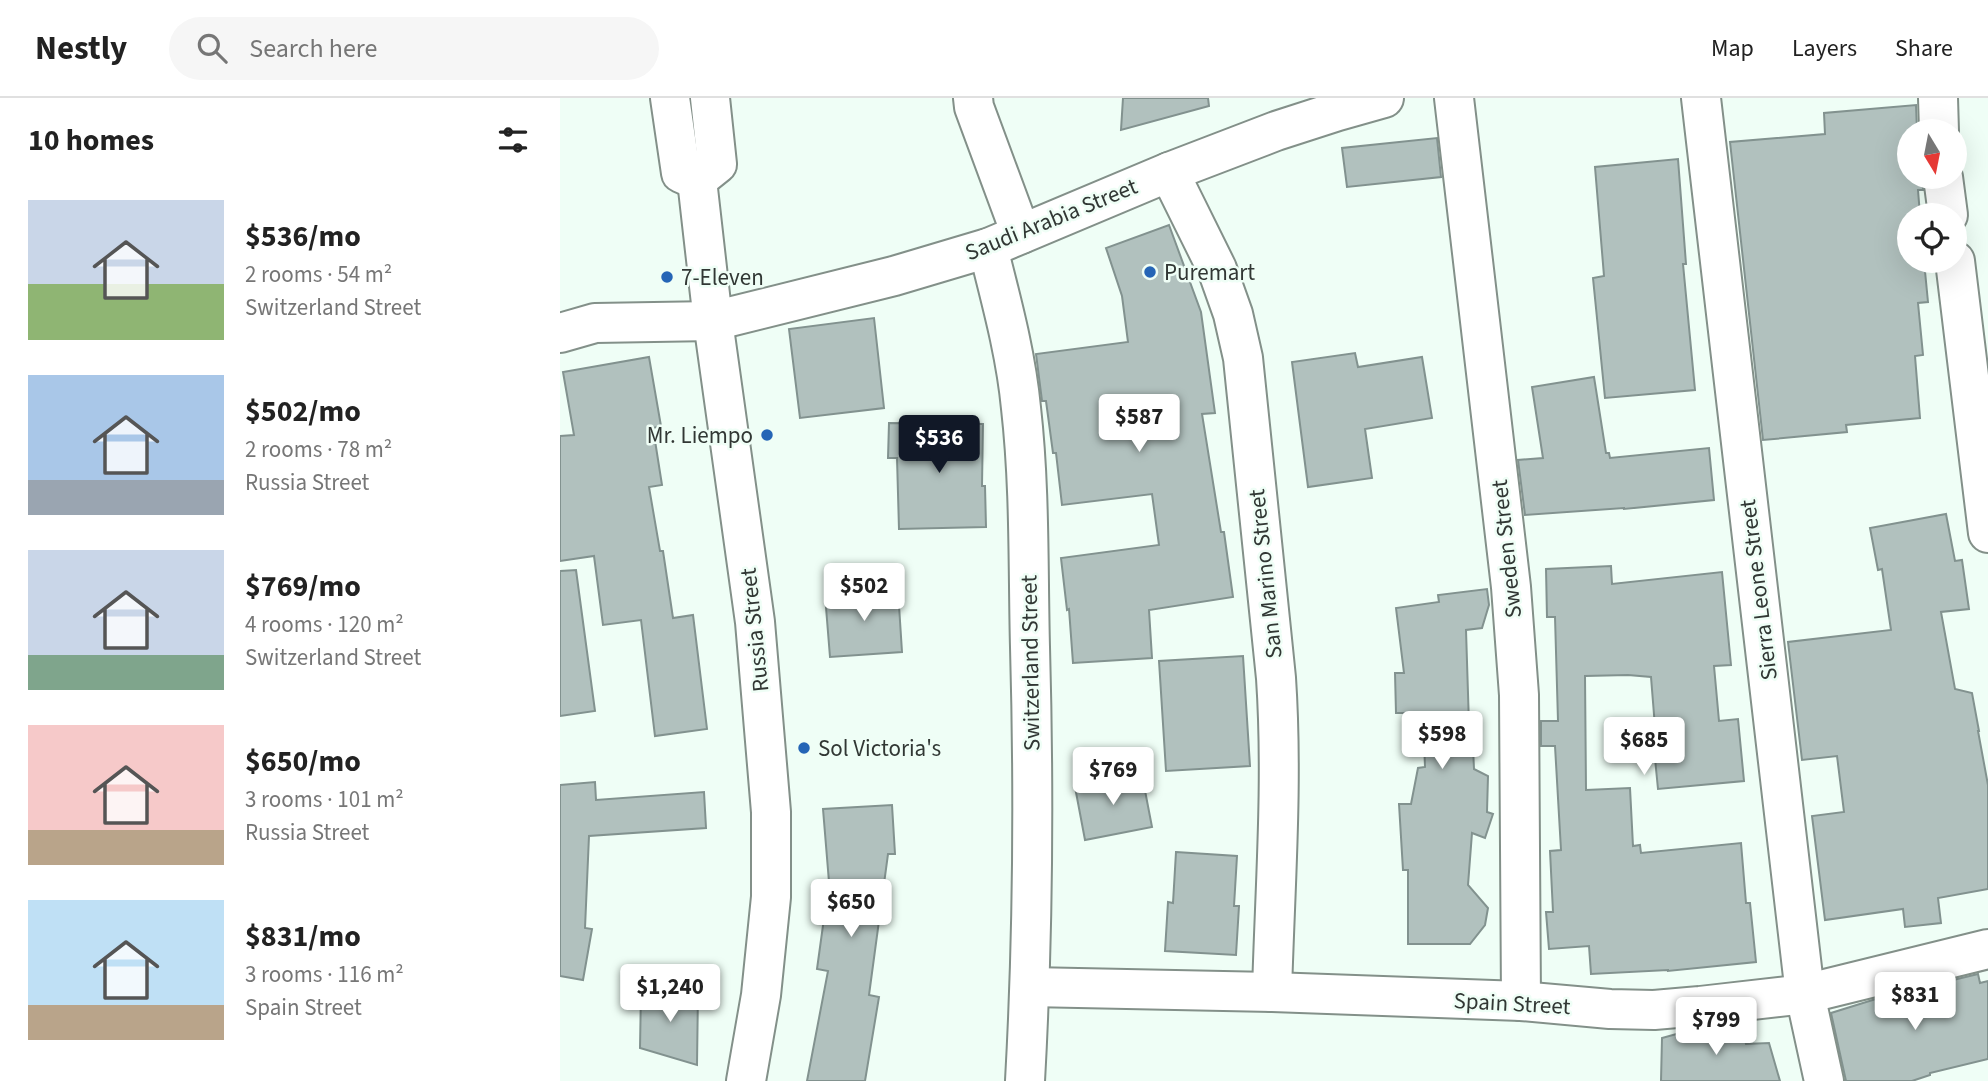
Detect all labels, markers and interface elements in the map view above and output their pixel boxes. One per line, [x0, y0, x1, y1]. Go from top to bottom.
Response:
search box [169, 17, 659, 80]
text: Nestly [35, 25, 127, 72]
icon: search [193, 29, 231, 67]
text: Search here [249, 30, 377, 67]
text: Map [1711, 31, 1754, 66]
text: Layers [1792, 31, 1857, 66]
text: Share [1895, 31, 1953, 66]
text: 10 homes [28, 119, 154, 162]
north arrow [1897, 119, 1967, 189]
map controls [1897, 119, 1967, 273]
icon: filters [494, 121, 532, 159]
street label: Saudi Arabia Street [960, 170, 1142, 269]
button: locate [1897, 203, 1967, 273]
text: $536/mo [245, 215, 361, 258]
icon: home [84, 228, 168, 312]
place label: Puremart [1164, 256, 1255, 289]
text: 2 rooms · 54 m² [245, 258, 392, 291]
place label: 7-Eleven [681, 261, 764, 294]
marker: Puremart [1142, 264, 1158, 280]
marker: 7-Eleven [659, 269, 675, 285]
text: Switzerland Street [245, 291, 421, 324]
text: $502/mo [245, 390, 361, 433]
pin: $587 [1098, 394, 1180, 454]
text: $587 [1115, 400, 1163, 433]
icon: home [84, 403, 168, 487]
pin: $536 [898, 416, 980, 475]
place label: Mr. Liempo [647, 419, 753, 452]
text: $536 [915, 421, 963, 454]
marker: Mr. Liempo [759, 427, 775, 443]
text: 2 rooms · 78 m² [245, 433, 392, 466]
text: Russia Street [245, 466, 369, 499]
street label: Sweden Street [1483, 478, 1530, 620]
street label: San Marino Street [1240, 487, 1291, 660]
street label: Sierra Leone Street [1731, 497, 1786, 682]
pin: $502 [823, 564, 905, 623]
text: $769/mo [245, 565, 361, 608]
street label: Russia Street [732, 566, 777, 694]
text: $502 [840, 569, 888, 602]
street label: Switzerland Street [1012, 574, 1049, 751]
icon: home [84, 578, 168, 662]
text: 4 rooms · 120 m² [245, 608, 404, 641]
text: Switzerland Street [245, 641, 421, 674]
pin: $598 [1401, 712, 1483, 771]
text: $598 [1418, 717, 1466, 750]
pin: $685 [1603, 718, 1685, 777]
text: $685 [1620, 723, 1668, 756]
place label: Sol Victoria's [818, 732, 941, 765]
text: $650/mo [245, 740, 361, 783]
marker: Sol Victoria's [796, 740, 812, 756]
pin: $769 [1072, 748, 1154, 807]
icon: home [84, 753, 168, 837]
text: $769 [1089, 753, 1137, 786]
text: 3 rooms · 101 m² [245, 783, 404, 816]
text: Russia Street [245, 816, 369, 849]
pin: $650 [810, 880, 892, 939]
text: $650 [827, 885, 875, 918]
text: $831/mo [245, 915, 361, 958]
icon: home [84, 928, 168, 1012]
text: 3 rooms · 116 m² [245, 958, 404, 991]
pin: $1,240 [613, 964, 727, 1024]
text: $1,240 [636, 970, 704, 1003]
pin: $831 [1874, 972, 1956, 1032]
text: $831 [1891, 978, 1939, 1011]
street label: Spain Street [1453, 984, 1571, 1023]
text: Spain Street [245, 991, 362, 1024]
pin: $799 [1675, 998, 1757, 1057]
text: $799 [1692, 1003, 1740, 1036]

